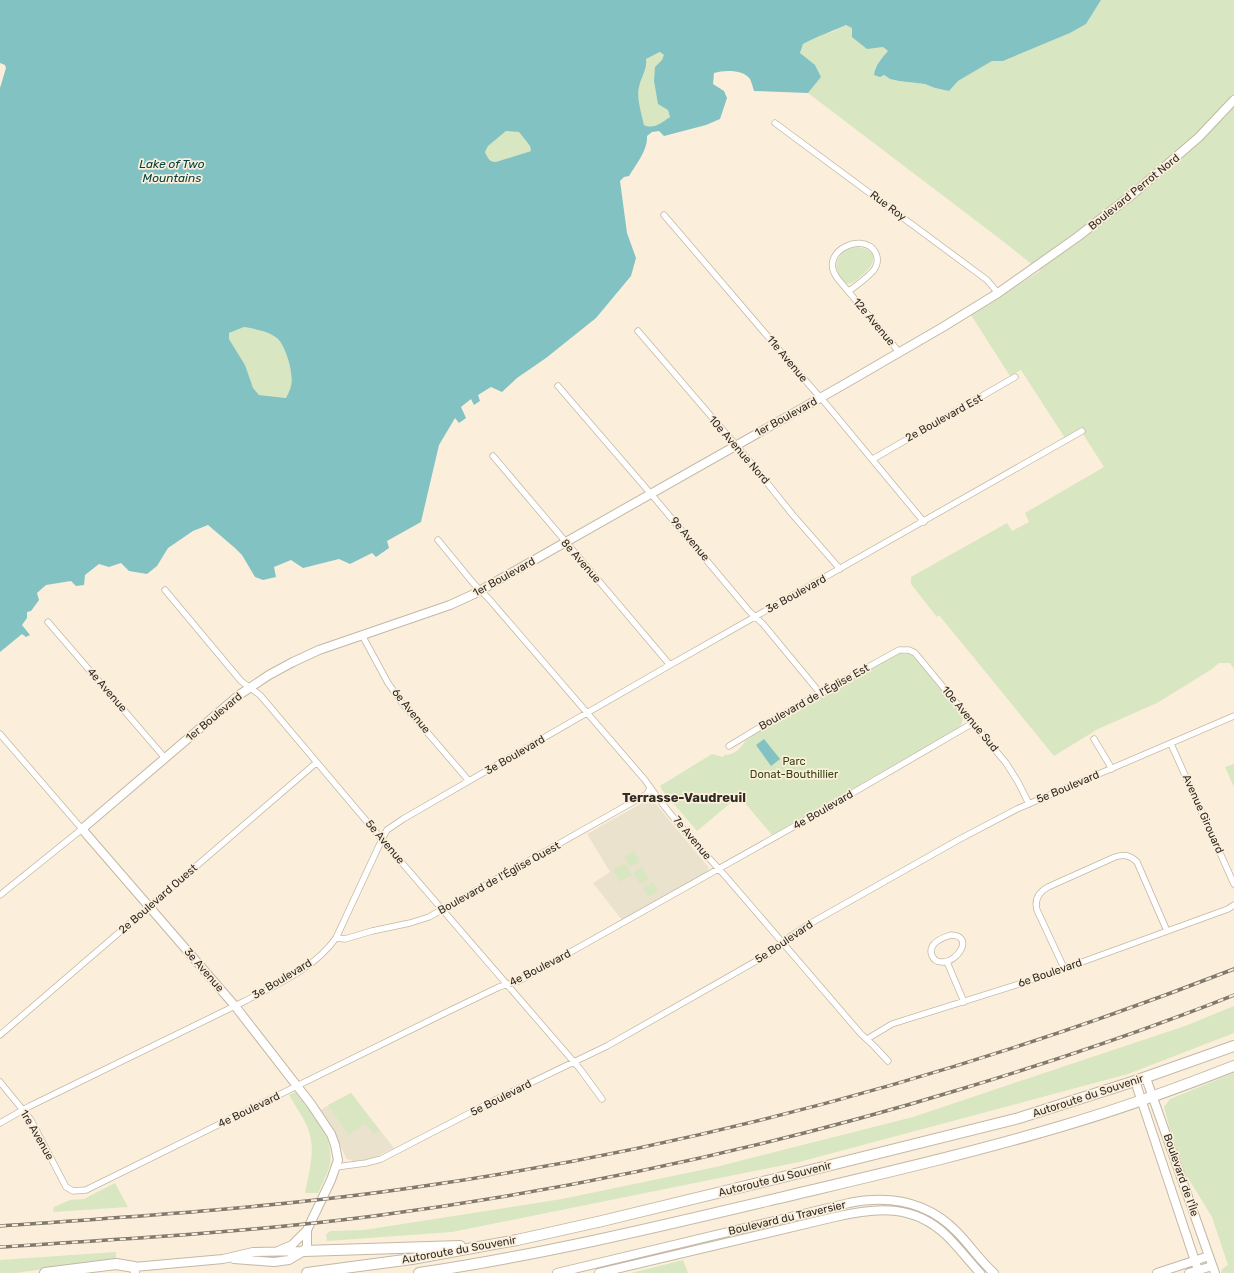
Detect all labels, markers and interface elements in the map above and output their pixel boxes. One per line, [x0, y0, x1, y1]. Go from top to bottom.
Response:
street label: Boulevard Perrot Nord [1086, 151, 1182, 233]
water label: Lake of Two Mountains [139, 157, 205, 185]
street label: Rue Roy [867, 188, 909, 224]
street label: 12e Avenue [850, 296, 898, 348]
street label: 11e Avenue [764, 333, 810, 385]
street label: 2e Boulevard Est [903, 391, 985, 445]
street label: 1er Boulevard [753, 395, 819, 439]
street label: 10e Avenue Nord [706, 413, 772, 487]
street label: 9e Avenue [668, 514, 712, 564]
street label: 8e Avenue [558, 536, 604, 586]
street label: 1er Boulevard [471, 555, 537, 599]
street label: 3e Boulevard [764, 572, 828, 616]
street label: Boulevard de l'Église Est [757, 661, 872, 733]
street label: 4e Avenue [84, 665, 130, 715]
street label: 10e Avenue Sud [939, 684, 1001, 754]
street label: 6e Avenue [389, 686, 433, 736]
street label: 1er Boulevard [183, 690, 245, 744]
street label: 3e Boulevard [483, 733, 547, 777]
park label: Parc Donat-Bouthillier [750, 755, 839, 781]
street label: 5e Boulevard [1035, 768, 1101, 806]
street label: Avenue Girouard [1180, 772, 1226, 856]
street label: 4e Boulevard [791, 788, 855, 832]
district label: Terrasse-Vaudreuil [622, 790, 746, 805]
street label: 7e Avenue [670, 814, 714, 862]
street label: 5e Avenue [363, 817, 407, 867]
street label: Boulevard de l'Église Ouest [436, 839, 563, 917]
street label: 2e Boulevard Ouest [116, 861, 200, 937]
street label: 5e Boulevard [753, 918, 815, 966]
street label: 3e Avenue [181, 945, 227, 995]
street label: 4e Boulevard [507, 947, 573, 989]
street label: 3e Boulevard [250, 956, 314, 1002]
street label: 6e Boulevard [1016, 956, 1084, 990]
street label: Autoroute du Souvenir [1031, 1072, 1146, 1120]
street label: 5e Boulevard [468, 1077, 534, 1119]
street label: 4e Boulevard [216, 1089, 282, 1131]
street label: 1re Avenue [17, 1108, 57, 1162]
street label: Boulevard de l'Île [1161, 1132, 1201, 1218]
street label: Autoroute du Souvenir [717, 1158, 834, 1199]
street label: Boulevard du Traversier [727, 1198, 848, 1238]
street label: Autoroute du Souvenir [401, 1233, 518, 1266]

